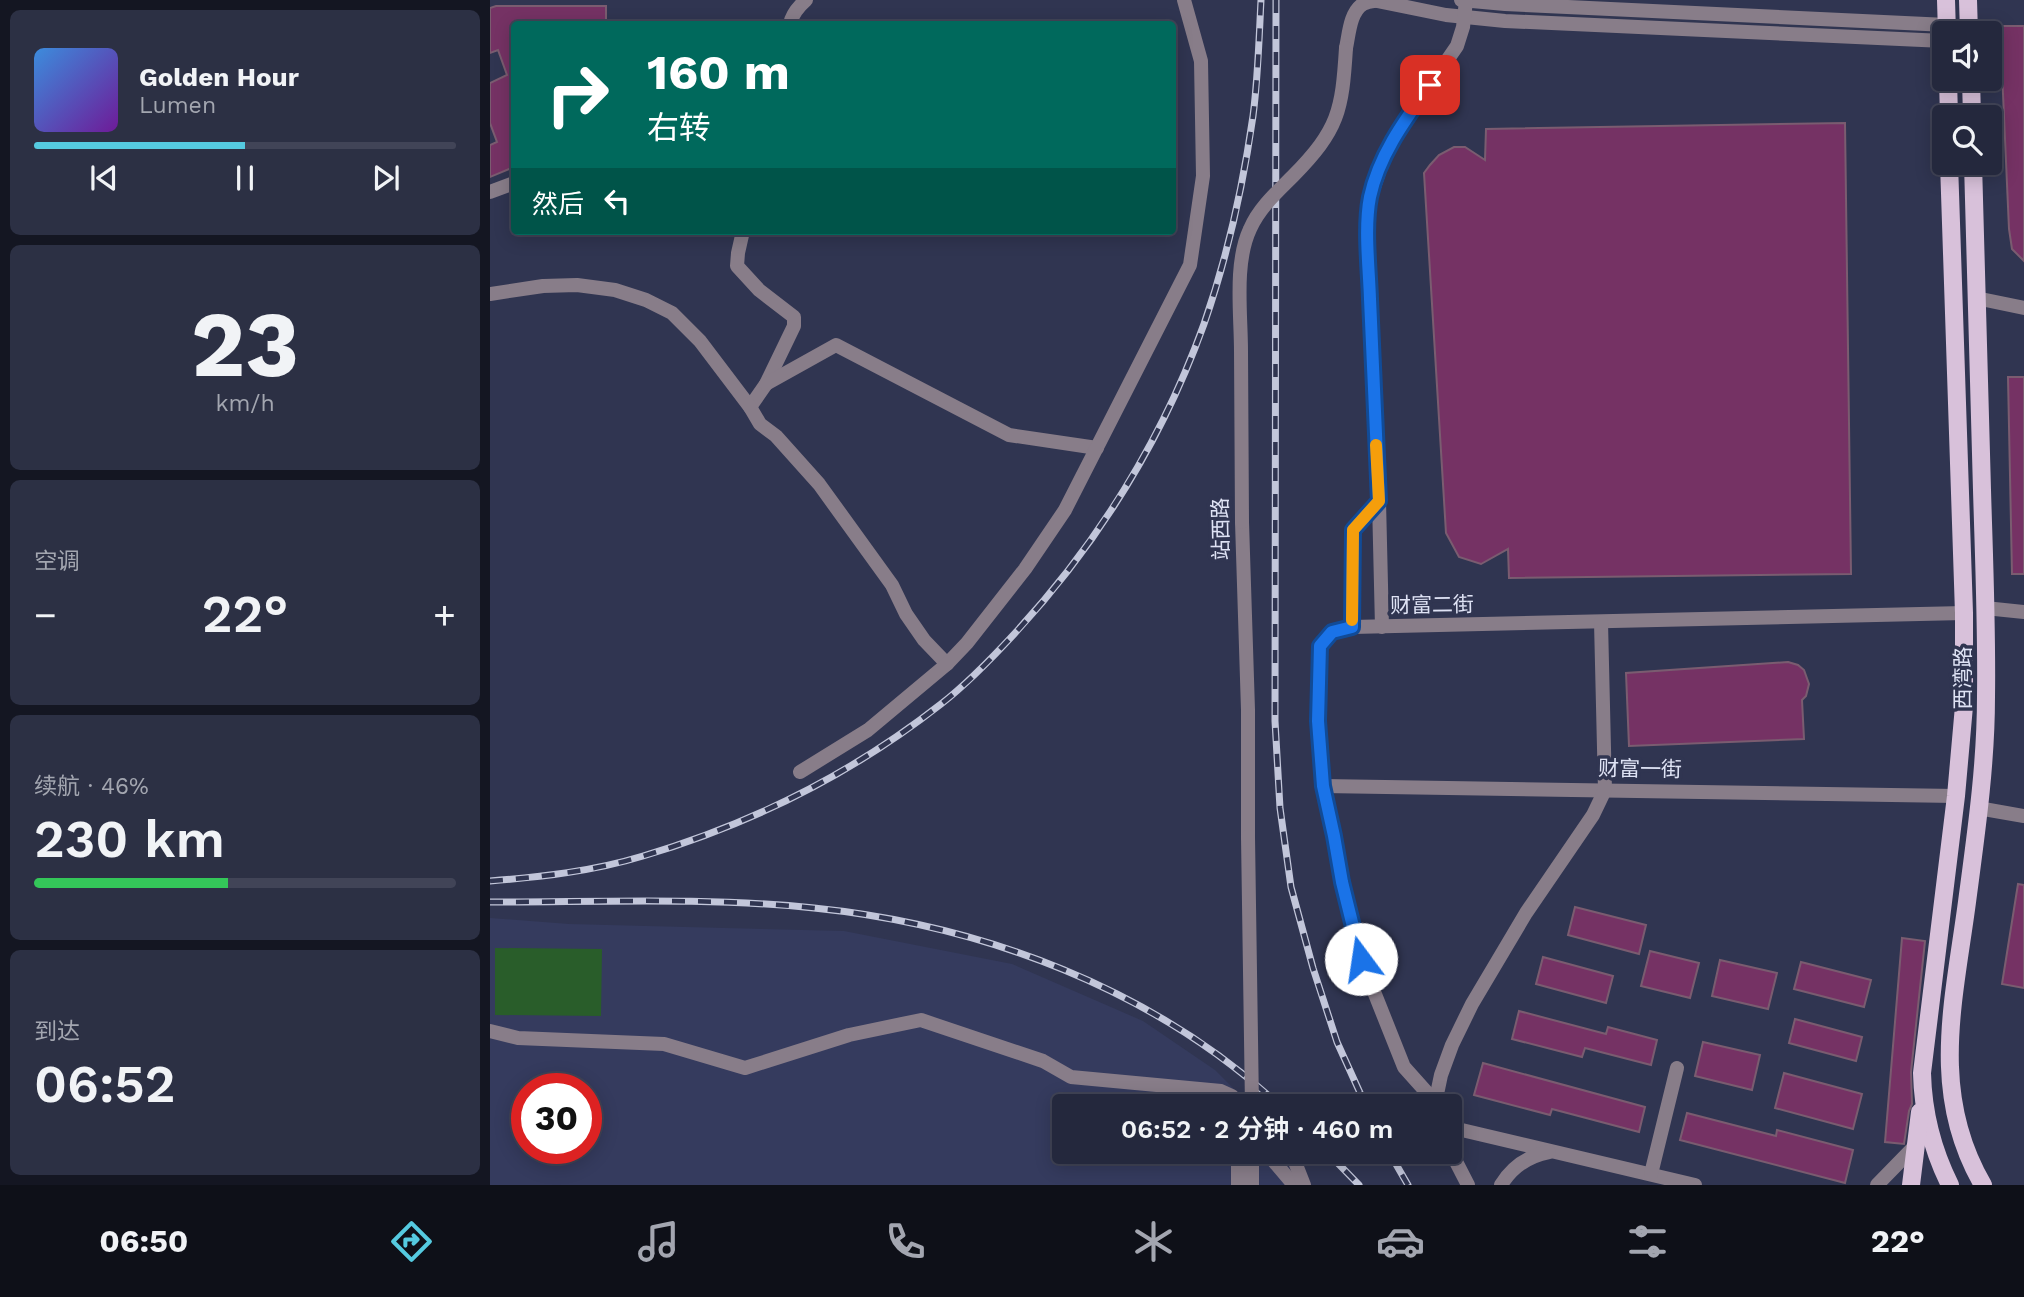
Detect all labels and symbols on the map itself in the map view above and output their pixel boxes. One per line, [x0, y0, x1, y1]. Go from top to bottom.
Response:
pin [1400, 55, 1460, 115]
street label: 站西路 [1207, 497, 1234, 561]
street label: 财富二街 [1390, 591, 1474, 618]
street label: 西湾路 [1950, 647, 1975, 710]
street label: 财富一街 [1598, 755, 1682, 782]
position arrow [1324, 922, 1398, 996]
speed limit sign: 30 [511, 1073, 602, 1164]

